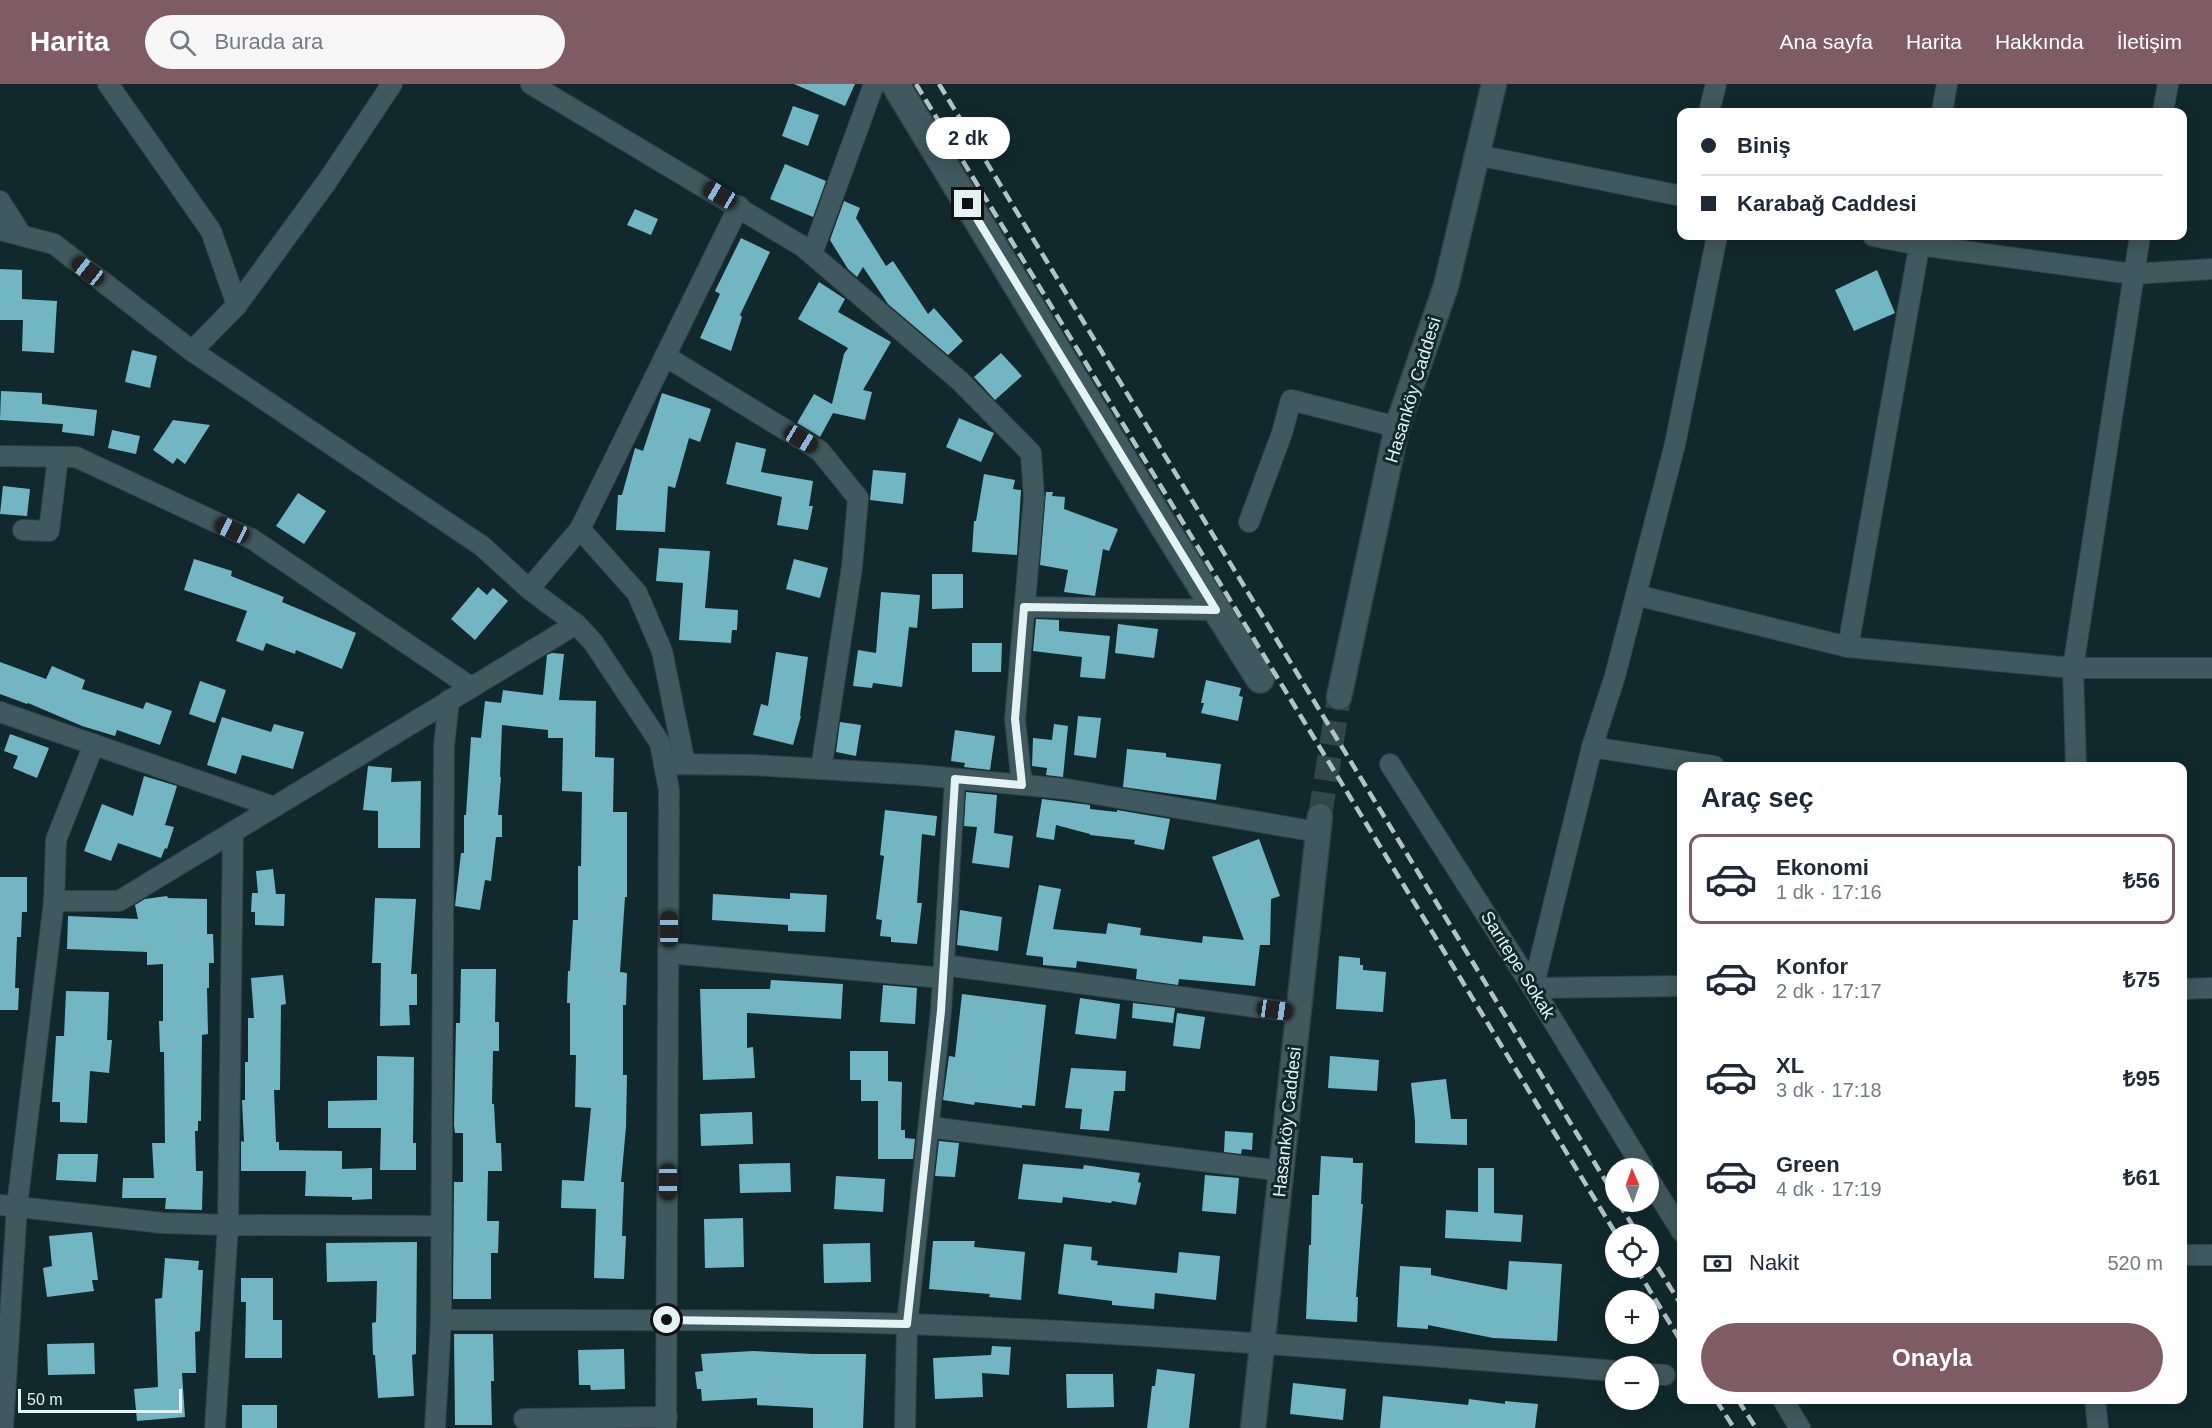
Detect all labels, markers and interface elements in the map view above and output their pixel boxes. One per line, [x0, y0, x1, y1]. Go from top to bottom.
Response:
search box [145, 15, 565, 69]
text: Harita [30, 26, 109, 57]
icon: search [166, 26, 199, 59]
text: Burada ara [214, 29, 323, 54]
text: Ana sayfa [1780, 30, 1873, 53]
text: Harita [1906, 30, 1962, 53]
text: Hakkında [1995, 30, 2084, 53]
text: İletişim [2117, 30, 2182, 53]
callout: 2 dk [926, 117, 1010, 159]
text: 2 dk [948, 127, 988, 149]
text: Biniş [1737, 133, 1791, 158]
car [700, 178, 740, 212]
route end [954, 190, 981, 217]
text: Karabağ Caddesi [1737, 191, 1917, 216]
car [68, 253, 108, 289]
street label: Hasanköy Caddesi [1381, 315, 1445, 465]
car [781, 422, 821, 456]
car [212, 514, 252, 546]
text: Araç seç [1701, 783, 1814, 813]
icon: car [1704, 852, 1758, 906]
text: Ekonomi [1776, 855, 1869, 880]
text: ₺56 [2123, 868, 2160, 893]
text: 1 dk · 17:16 [1776, 881, 1882, 903]
street label: Sarıtepe Sokak [1477, 908, 1560, 1023]
car [660, 911, 678, 947]
icon: car [1704, 951, 1758, 1005]
text: Konfor [1776, 954, 1848, 979]
text: ₺75 [2123, 967, 2160, 992]
text: 2 dk · 17:17 [1776, 980, 1882, 1002]
car [1256, 999, 1294, 1021]
street label: Hasanköy Caddesi [1269, 1046, 1305, 1198]
icon: car [1704, 1050, 1758, 1104]
text: XL [1776, 1053, 1804, 1078]
text: ₺95 [2123, 1066, 2160, 1091]
text: 3 dk · 17:18 [1776, 1079, 1882, 1101]
icon: car [1704, 1149, 1758, 1203]
text: Green [1776, 1152, 1840, 1177]
north arrow [1605, 1158, 1659, 1212]
map controls [1605, 1158, 1659, 1410]
car [659, 1164, 677, 1200]
text: ₺61 [2123, 1165, 2160, 1190]
text: 4 dk · 17:19 [1776, 1178, 1882, 1200]
button: locate [1605, 1224, 1659, 1278]
icon: cash [1701, 1247, 1734, 1280]
text: Nakit [1749, 1250, 1799, 1275]
text: 520 m [2107, 1252, 2163, 1274]
button: + [1605, 1290, 1659, 1344]
route start [653, 1306, 680, 1333]
button: Onayla [1701, 1323, 2163, 1392]
button: − [1605, 1356, 1659, 1410]
scale bar [18, 1386, 182, 1414]
text: 50 m [27, 1391, 63, 1408]

